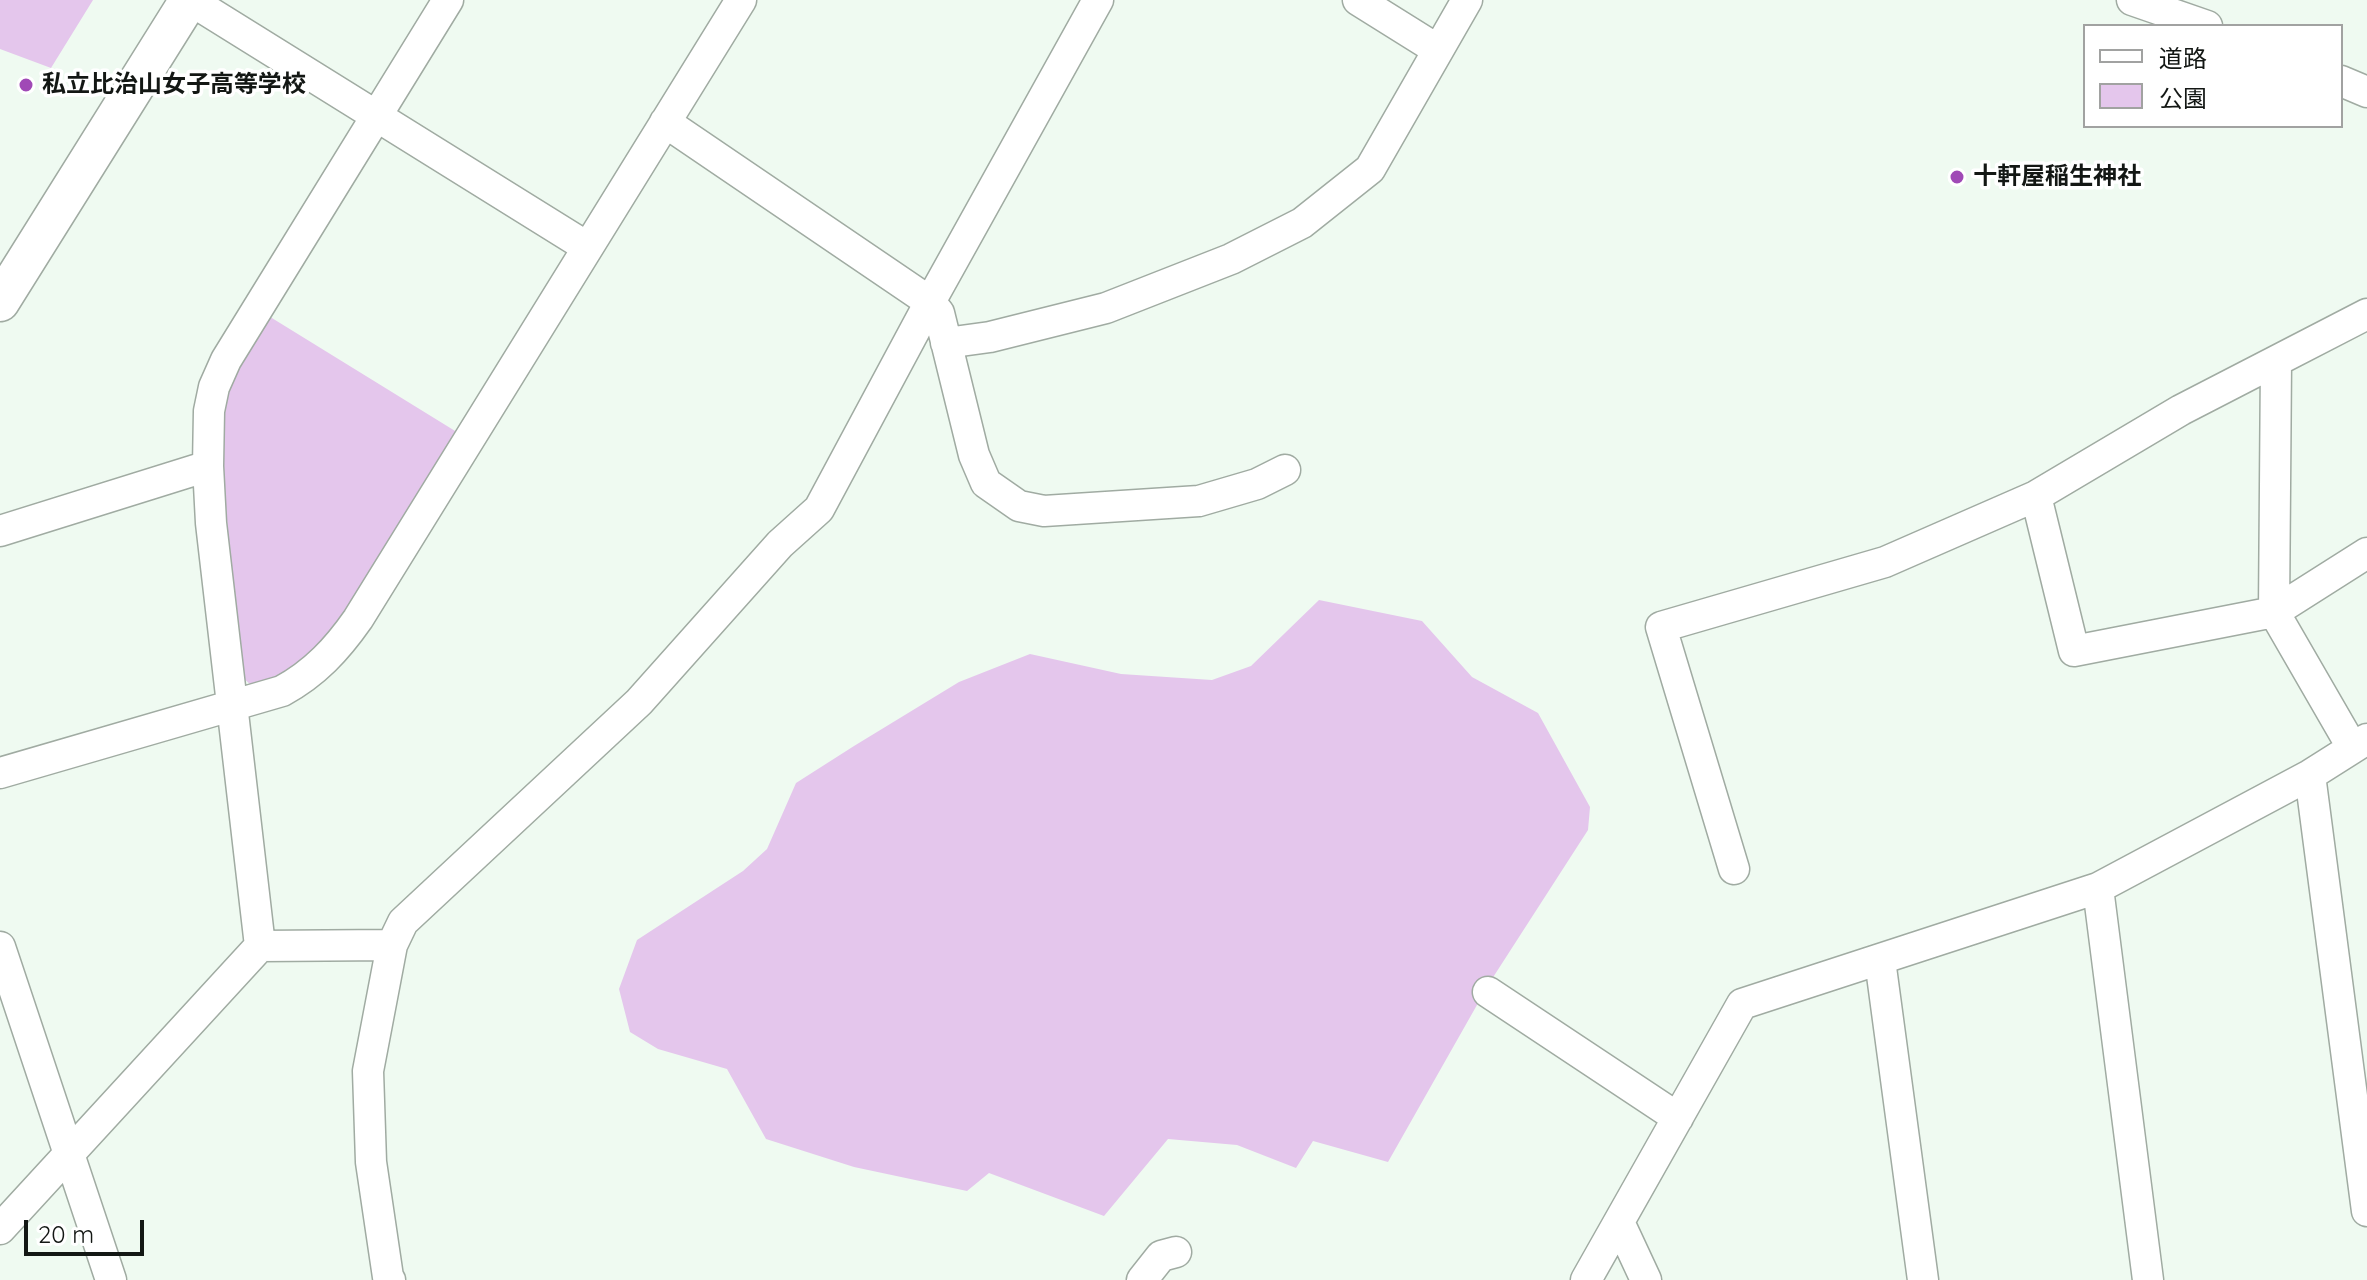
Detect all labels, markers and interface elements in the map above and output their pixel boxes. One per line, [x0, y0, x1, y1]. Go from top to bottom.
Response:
legend [2083, 24, 2343, 128]
text: 道路 [2159, 43, 2207, 73]
place label: 私立比治山女子高等学校 [42, 71, 306, 99]
marker: 私立比治山女子高等学校 [17, 76, 35, 94]
text: 公園 [2159, 83, 2207, 113]
place label: 十軒屋稲生神社 [1973, 163, 2141, 191]
marker: 十軒屋稲生神社 [1948, 168, 1966, 186]
scale bar [28, 1204, 148, 1254]
text: 20 m [38, 1219, 94, 1249]

